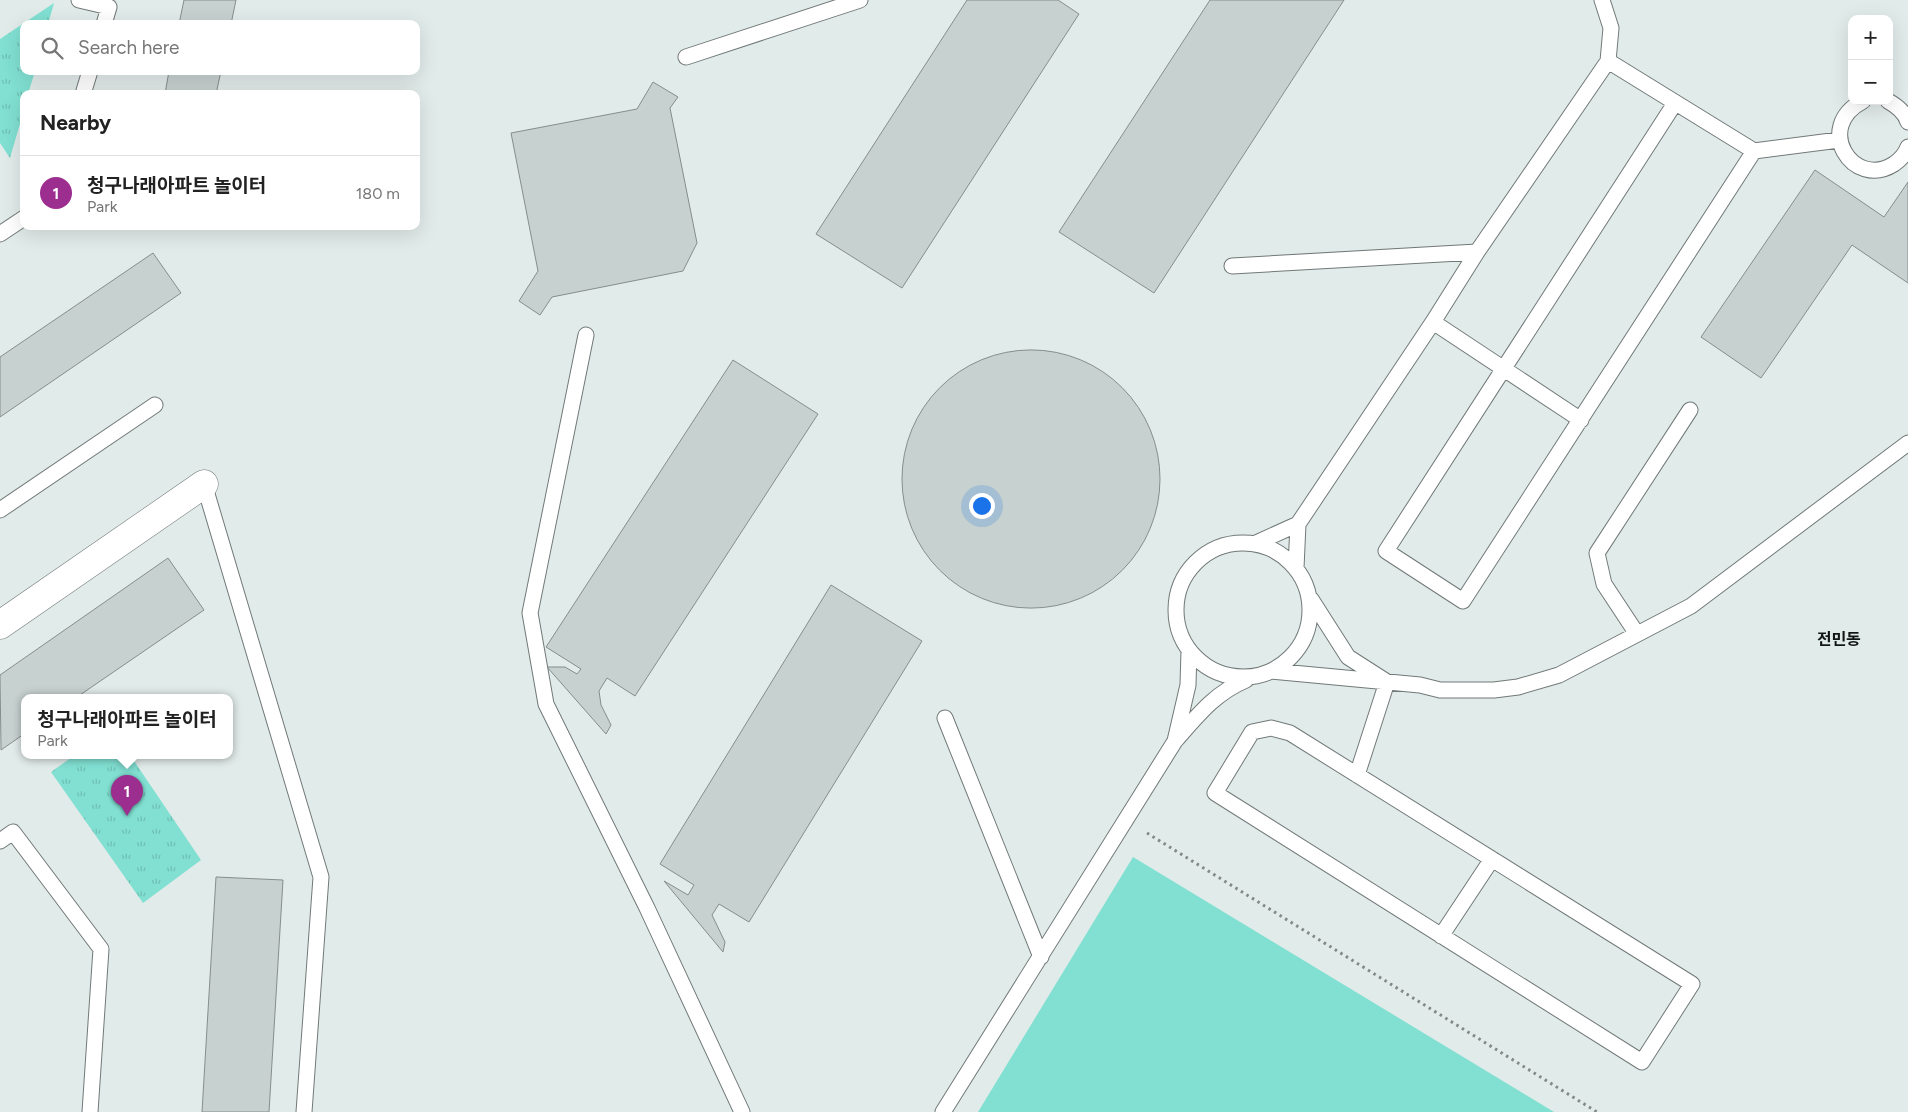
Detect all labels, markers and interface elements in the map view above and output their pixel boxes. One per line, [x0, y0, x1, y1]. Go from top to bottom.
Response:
map controls [1848, 15, 1893, 105]
button: + [1848, 15, 1893, 60]
search box [20, 20, 420, 75]
icon: search [38, 34, 66, 62]
text: Search here [78, 36, 180, 59]
button: − [1848, 60, 1893, 105]
text: Nearby [40, 110, 111, 135]
text: 청구나래아파트 놀이터 [87, 174, 266, 197]
text: 1 [53, 184, 59, 203]
text: 180 m [356, 184, 400, 203]
text: Park [87, 197, 117, 216]
your location [969, 493, 995, 519]
district label: 전민동 [1817, 630, 1861, 649]
popup [21, 694, 233, 759]
text: 청구나래아파트 놀이터 [37, 708, 217, 731]
text: Park [37, 731, 68, 750]
pin: 1 [111, 775, 143, 816]

